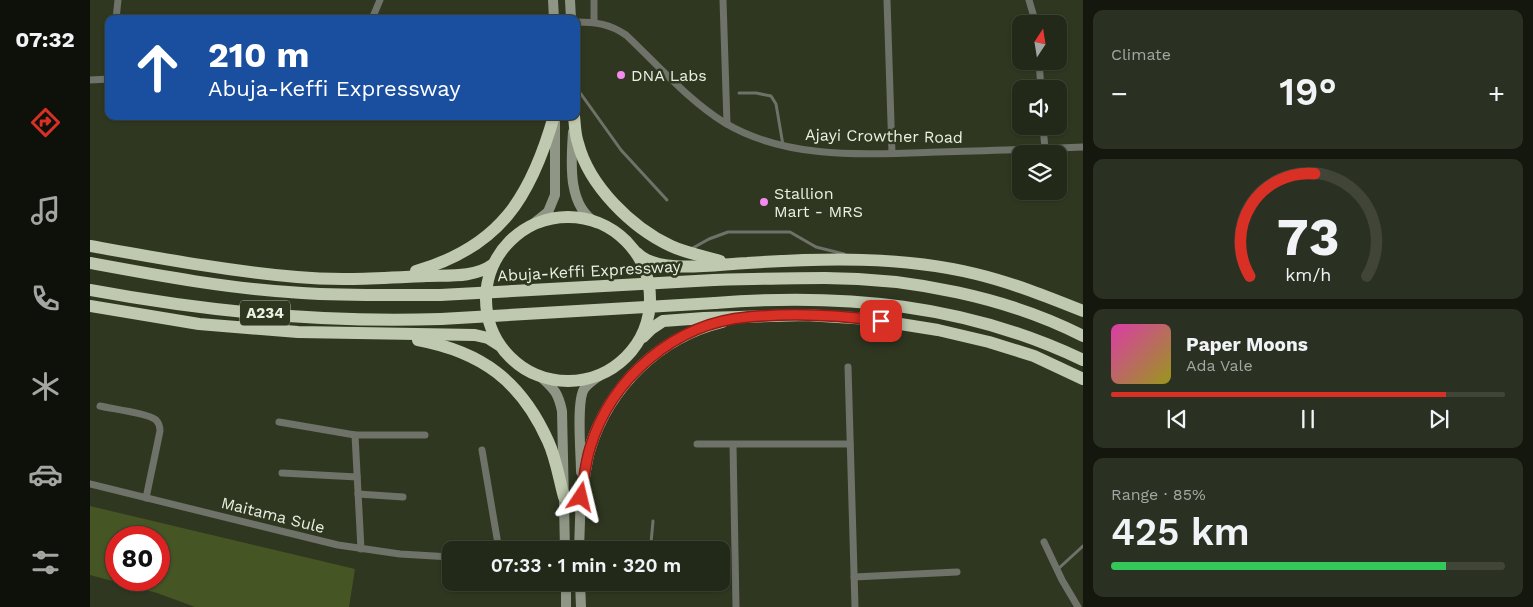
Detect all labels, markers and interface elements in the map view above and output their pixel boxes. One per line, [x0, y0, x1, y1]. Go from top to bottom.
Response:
north arrow [1012, 15, 1068, 70]
map controls [1012, 15, 1067, 200]
text: 07:32 [15, 27, 75, 52]
text: 210 m [208, 34, 309, 76]
icon: ahead [125, 35, 190, 100]
text: Climate [1111, 45, 1171, 64]
place label: DNA Labs [631, 66, 707, 85]
marker: DNA Labs [615, 69, 627, 81]
text: 19° [1279, 70, 1337, 114]
text: Abuja-Keffi Expressway [208, 76, 461, 101]
text: − [1111, 77, 1128, 110]
text: + [1488, 77, 1505, 110]
button: sound [1012, 80, 1067, 135]
icon: directions [28, 105, 63, 140]
street label: Ajayi Crowther Road [805, 125, 963, 147]
button: layers [1012, 145, 1067, 200]
place label: Stallion Mart - MRS [774, 184, 863, 221]
icon: music [28, 193, 63, 228]
marker: Stallion Mart - MRS [758, 196, 770, 208]
text: 73 [1277, 207, 1339, 268]
street label: Abuja-Keffi Expressway [497, 257, 682, 285]
text: km/h [1285, 264, 1331, 285]
icon: phone [28, 281, 63, 316]
road number: A234 [240, 300, 290, 326]
pin [860, 300, 902, 342]
icon: arrive [867, 307, 895, 335]
text: Paper Moons [1186, 333, 1308, 356]
text: Ada Vale [1186, 356, 1253, 375]
icon: climate [28, 369, 63, 404]
icon: previous [1163, 405, 1191, 433]
icon: pause [1294, 405, 1322, 433]
icon: next [1425, 405, 1453, 433]
icon: car [28, 457, 63, 492]
position arrow [554, 470, 606, 522]
text: Range · 85% [1111, 485, 1206, 504]
street label: Maitama Sule [219, 493, 327, 537]
text: 425 km [1111, 510, 1250, 554]
speed limit sign: 80 [105, 526, 170, 591]
icon: filters [28, 545, 63, 580]
text: 07:33 · 1 min · 320 m [491, 554, 681, 577]

